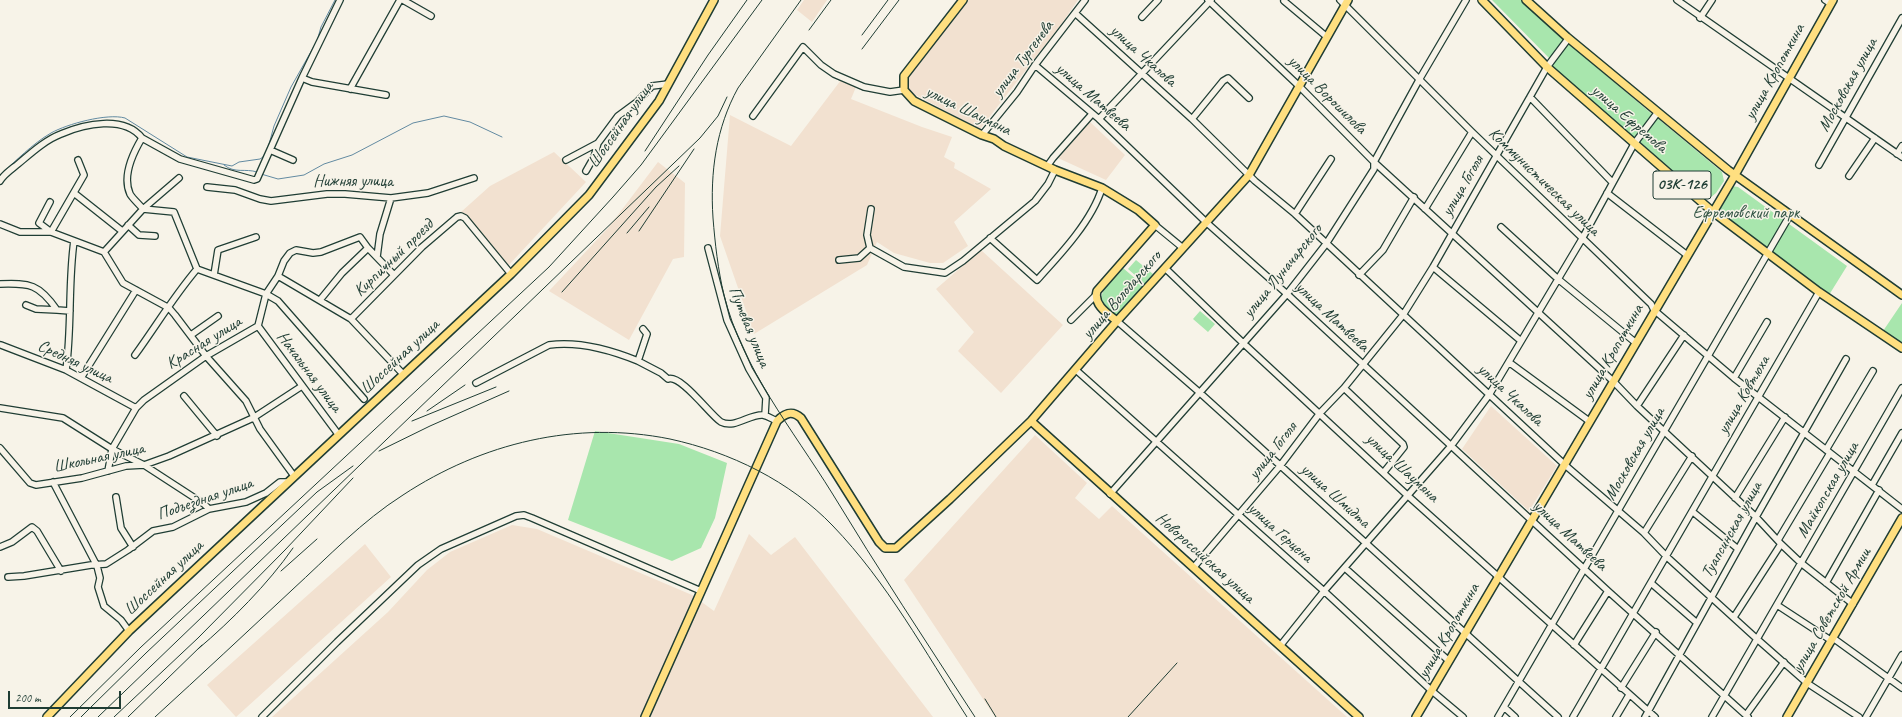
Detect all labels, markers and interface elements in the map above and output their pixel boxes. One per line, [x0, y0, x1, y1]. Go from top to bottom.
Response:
street label: улица Тургенева [988, 17, 1058, 101]
street label: улица Чкалова [1105, 21, 1181, 91]
street label: улица Кропоткина [1740, 21, 1810, 123]
street label: Московская улица [1814, 35, 1882, 135]
street label: улица Ворошилова [1283, 51, 1371, 139]
street label: улица Матвеева [1051, 59, 1135, 135]
street label: Шоссейная улица [584, 78, 658, 172]
street label: улица Ефремова [1587, 80, 1671, 158]
street label: улица Шаумяна [922, 82, 1014, 140]
street label: Коммунистическая улица [1484, 124, 1604, 240]
street label: улица Гоголя [1437, 152, 1489, 220]
road number: 03К-126 [1653, 171, 1711, 199]
street label: Нижняя улица [313, 172, 393, 192]
park label: Ефремовский парк [1693, 204, 1799, 224]
street label: Кирпичный проезд [350, 215, 438, 301]
street label: улица Луначарского [1239, 220, 1327, 322]
street label: улица Володарского [1078, 246, 1166, 344]
street label: улица Матвеева [1291, 278, 1373, 356]
street label: Путевая улица [724, 284, 774, 370]
street label: улица Кропоткина [1578, 301, 1648, 403]
street label: Красная улица [163, 312, 245, 374]
street label: Шоссейная улица [356, 315, 444, 399]
street label: Начальная улица [272, 327, 346, 417]
street label: Средняя улица [34, 336, 116, 388]
street label: улица Ковтюха [1713, 352, 1775, 438]
street label: улица Чкалова [1473, 359, 1547, 431]
street label: Московская улица [1600, 404, 1670, 504]
street label: улица Гоголя [1244, 418, 1302, 484]
street label: улица Шаумяна [1361, 429, 1443, 507]
street label: Школьная улица [52, 438, 146, 478]
street label: Майкопская улица [1792, 438, 1864, 542]
street label: улица Шмидта [1296, 459, 1374, 533]
street label: Подъездная улица [154, 473, 256, 525]
street label: Туапсинская улица [1697, 478, 1767, 582]
street label: улица Матвеева [1529, 497, 1611, 575]
street label: улица Герцена [1243, 499, 1317, 567]
street label: Новороссийская улица [1151, 508, 1259, 608]
street label: Шоссейная улица [120, 536, 208, 620]
street label: улица Советской Армии [1788, 544, 1876, 676]
street label: улица Кропоткина [1414, 580, 1484, 682]
scale bar [10, 683, 123, 709]
text: 200 m [15, 690, 41, 706]

